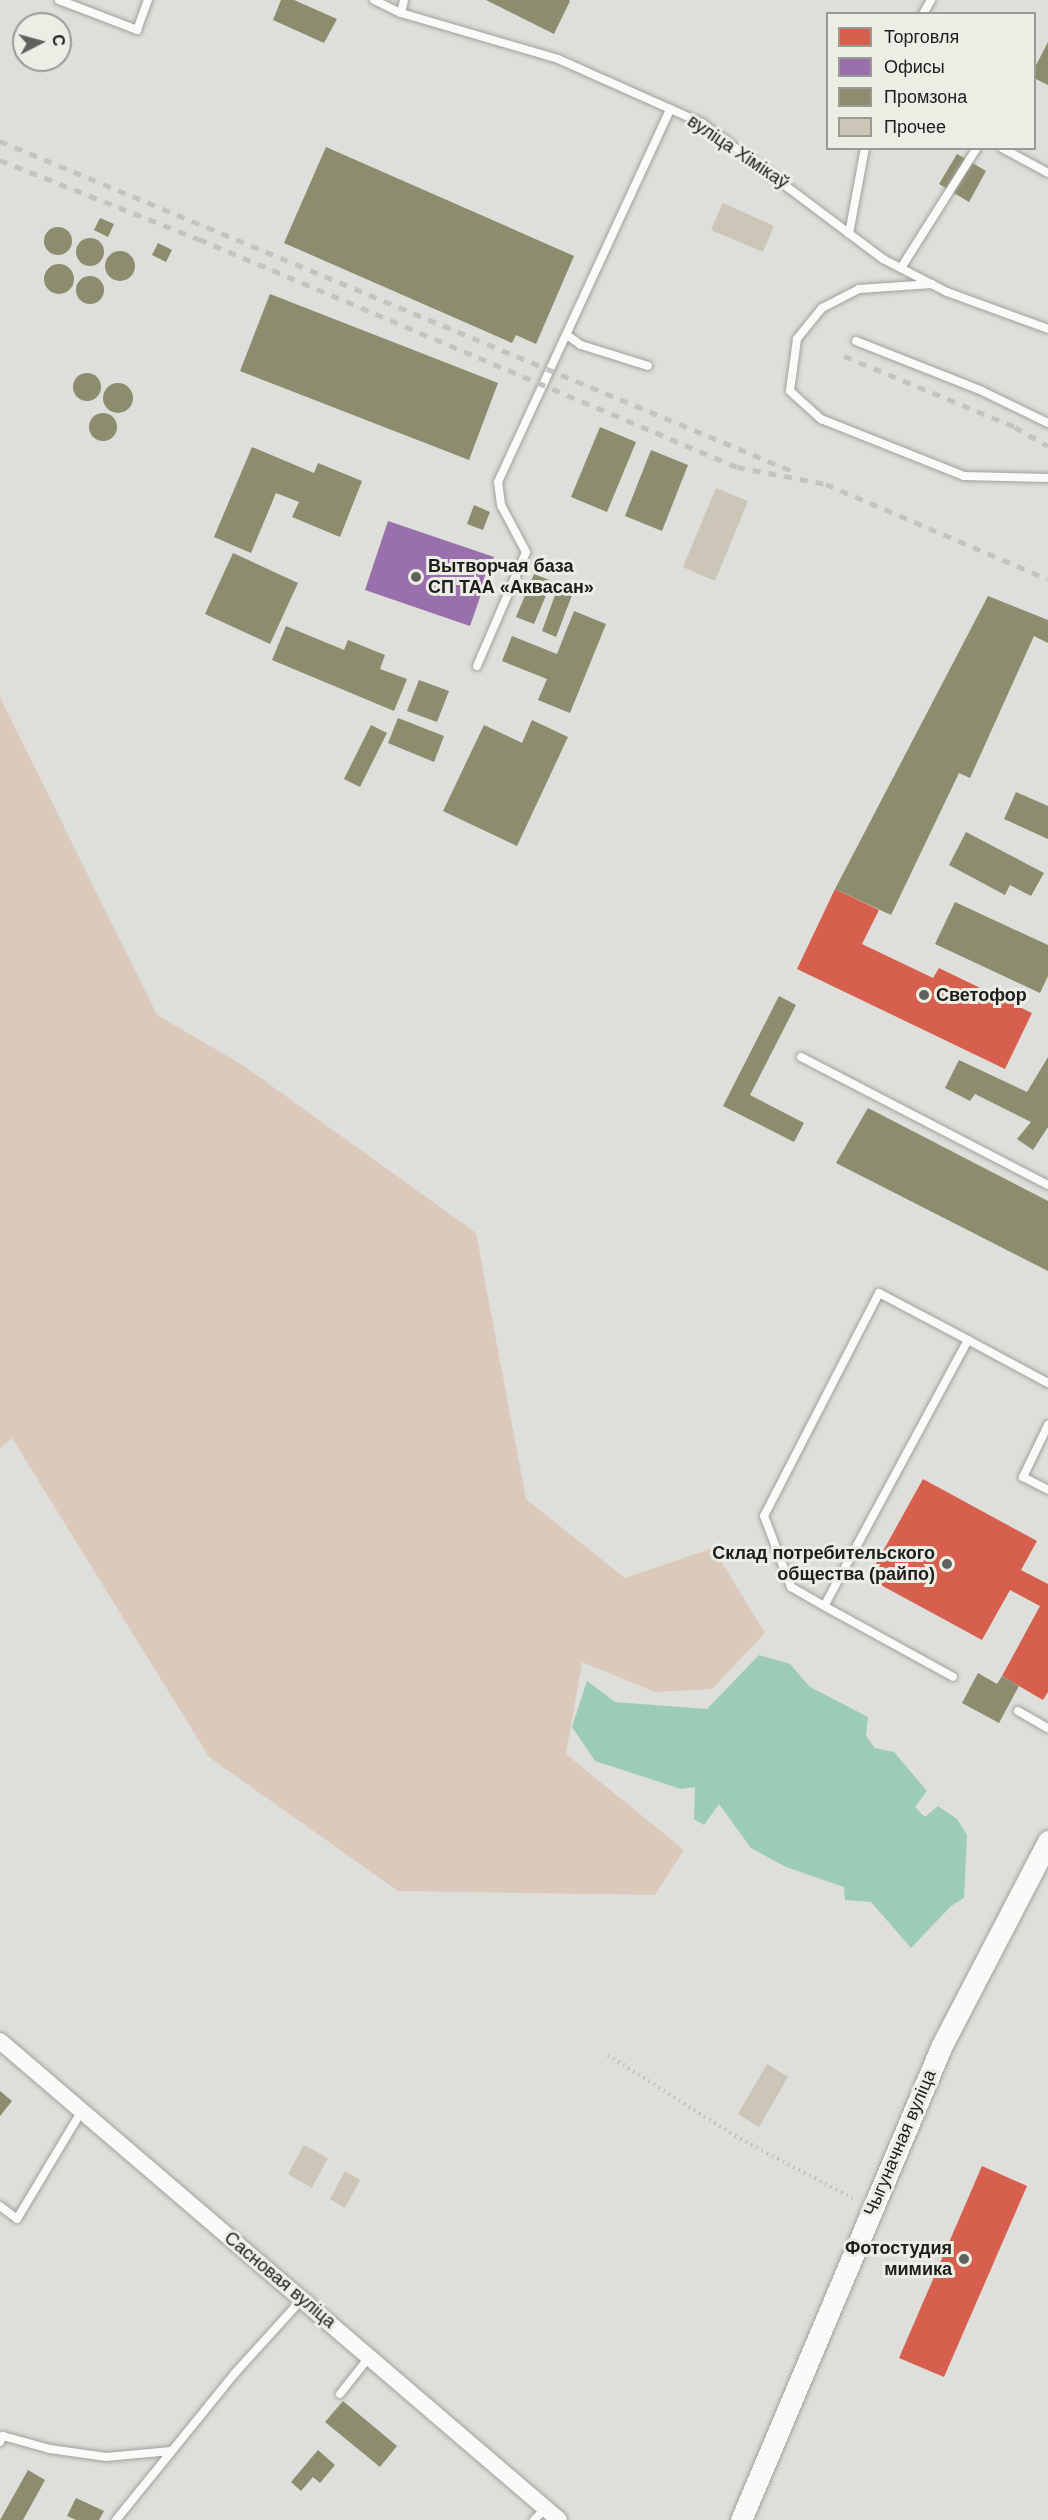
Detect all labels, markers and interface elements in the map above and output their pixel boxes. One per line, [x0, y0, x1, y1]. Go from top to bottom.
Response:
north arrow [12, 12, 72, 72]
legend [826, 12, 1036, 150]
text: Торговля [884, 27, 959, 47]
text: С [49, 34, 67, 47]
text: Офисы [884, 57, 945, 77]
text: Промзона [884, 87, 967, 107]
street label: вуліца Хімікаў [683, 110, 793, 194]
text: Прочее [884, 117, 946, 137]
place label: Вытворчая база СП ТАА «Аквасан» [428, 556, 594, 598]
marker: Вытворчая база СП ТАА «Аквасан» [409, 570, 423, 584]
place label: Светофор [936, 984, 1027, 1006]
marker: Светофор [917, 988, 931, 1002]
place label: Склад потребительского общества (райпо) [712, 1543, 935, 1586]
marker: Склад потребительского общества (райпо) [940, 1557, 954, 1571]
street label: Чыгуначная вуліца [859, 2067, 941, 2219]
street label: Сасновая вуліца [220, 2227, 340, 2333]
place label: Фотостудия мимика [845, 2238, 952, 2280]
marker: Фотостудия мимика [957, 2252, 971, 2266]

